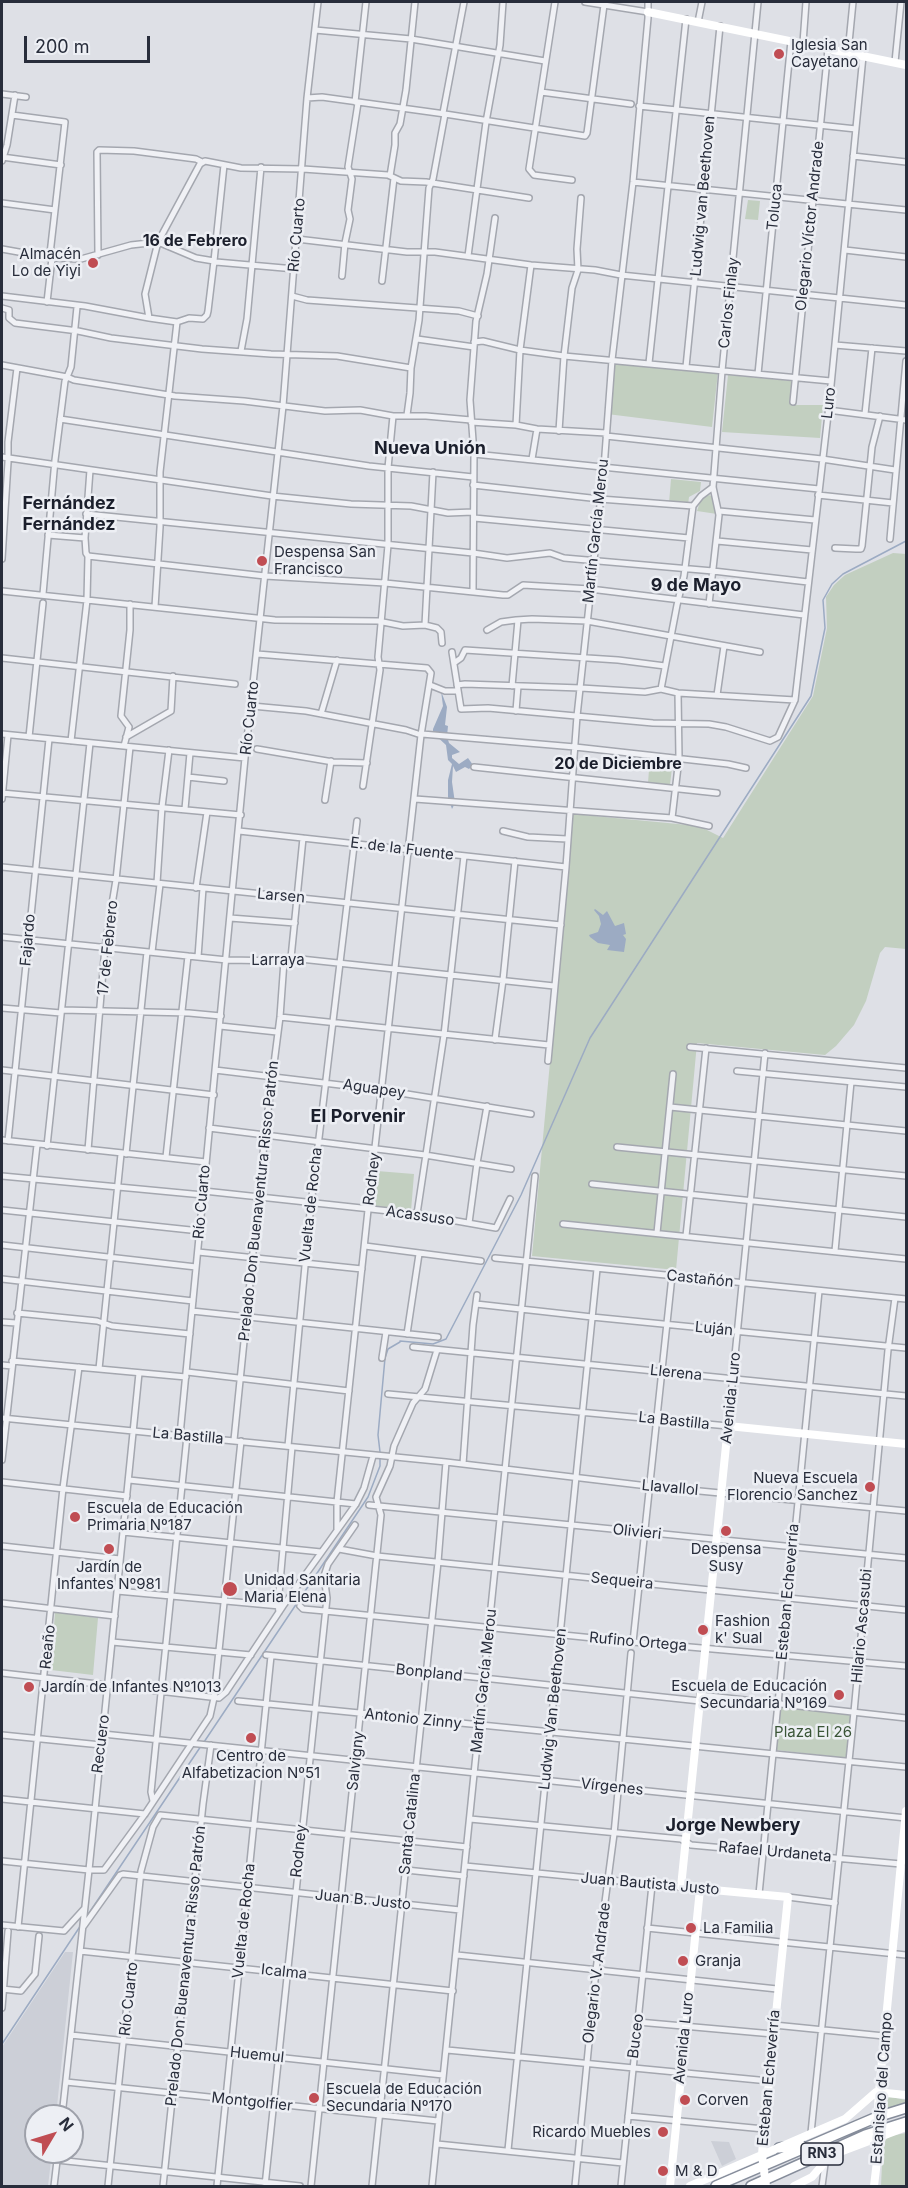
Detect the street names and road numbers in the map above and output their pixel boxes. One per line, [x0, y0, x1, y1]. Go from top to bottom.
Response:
street label: Ludwig van Beethoven [687, 115, 719, 277]
street label: Olegario Víctor Andrade [792, 140, 828, 312]
street label: Toluca [764, 183, 786, 231]
street label: Río Cuarto [285, 197, 309, 273]
street label: Carlos Finlay [715, 256, 743, 350]
street label: Luro [818, 386, 840, 420]
street label: Martín García Merou [579, 458, 613, 604]
street label: Río Cuarto [237, 680, 263, 756]
street label: E. de la Fuente [349, 834, 455, 864]
street label: Larsen [256, 885, 306, 907]
street label: 17 de Febrero [94, 899, 122, 997]
street label: Fajardo [17, 913, 39, 967]
street label: Larraya [251, 951, 305, 969]
street label: Prelado Don Buenaventura Risso Patrón [235, 1060, 283, 1342]
street label: Aguapey [342, 1076, 406, 1102]
street label: Vuelta de Rocha [296, 1146, 326, 1264]
street label: Rodney [360, 1151, 384, 1207]
street label: Río Cuarto [190, 1164, 214, 1240]
street label: Acassuso [385, 1202, 455, 1230]
street label: Castañón [666, 1267, 734, 1291]
street label: Luján [694, 1318, 734, 1340]
street label: Avenida Luro [717, 1351, 745, 1445]
street label: Llerena [649, 1361, 703, 1385]
street label: La Bastilla [638, 1408, 710, 1434]
street label: La Bastilla [152, 1424, 224, 1448]
street label: Llavallol [641, 1477, 699, 1499]
street label: Olivieri [612, 1520, 662, 1544]
street label: Esteban Echeverría [773, 1523, 803, 1661]
street label: Hilario Ascasubi [848, 1568, 876, 1684]
street label: Sequeira [590, 1569, 654, 1593]
street label: Martín García Merou [467, 1608, 501, 1754]
street label: Reaño [37, 1624, 59, 1670]
street label: Ludwig Van Beethoven [536, 1627, 570, 1791]
street label: Rufino Ortega [588, 1629, 688, 1655]
street label: Bonpland [395, 1661, 463, 1685]
street label: Antonio Zinny [363, 1705, 463, 1733]
street label: Recuero [88, 1714, 114, 1774]
street label: Salvigny [344, 1730, 368, 1792]
street label: Santa Catalina [396, 1772, 424, 1876]
street label: Vírgenes [580, 1775, 644, 1799]
street label: Rodney [287, 1824, 311, 1878]
street label: Prelado Don Buenaventura Risso Patrón [162, 1825, 210, 2107]
street label: Rafael Urdaneta [718, 1838, 832, 1866]
street label: Vuelta de Rocha [229, 1862, 259, 1980]
street label: Juan Bautista Justo [580, 1869, 720, 1899]
street label: Juan B. Justo [314, 1886, 412, 1914]
street label: Olegario V. Andrade [579, 1901, 615, 2045]
street label: Río Cuarto [116, 1961, 142, 2037]
street label: Icalma [260, 1961, 308, 1983]
street label: Avenida Luro [670, 1991, 698, 2085]
street label: Esteban Echeverría [754, 2009, 784, 2147]
street label: Estanislao del Campo [868, 2011, 896, 2165]
street label: Buceo [624, 2013, 648, 2059]
street label: Huemul [229, 2043, 285, 2067]
street label: Montgolfier [210, 2089, 294, 2115]
road number: RN3 [801, 2143, 843, 2165]

